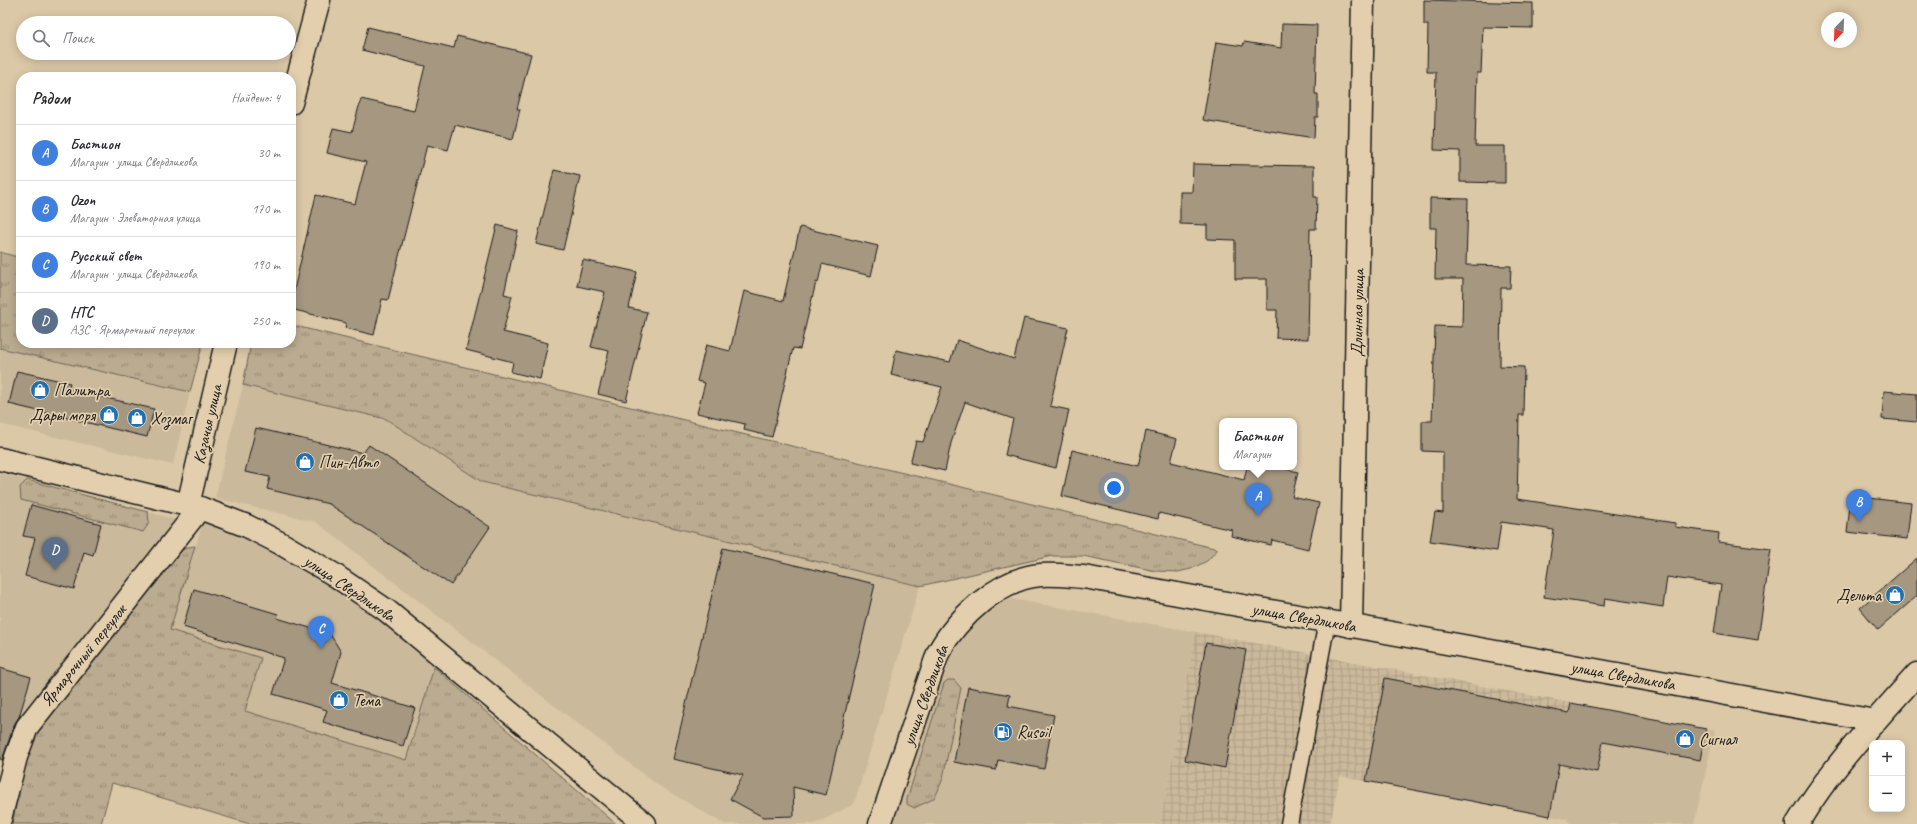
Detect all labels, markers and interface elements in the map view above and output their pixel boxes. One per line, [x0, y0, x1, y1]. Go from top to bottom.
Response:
north arrow [1821, 12, 1857, 48]
search box [16, 16, 296, 60]
icon: search [30, 27, 52, 49]
text: Поиск [62, 29, 94, 48]
text: Рядом [32, 88, 70, 109]
text: Найдено: 4 [232, 90, 280, 106]
text: Бастион [70, 135, 120, 154]
text: A [42, 145, 48, 161]
text: 30 m [258, 145, 280, 161]
text: Магазин · улица Свердликова [70, 154, 197, 170]
text: Ozon [70, 191, 95, 210]
text: B [42, 201, 48, 217]
text: 170 m [252, 201, 280, 217]
text: Магазин · Элеваторная улица [70, 210, 200, 226]
text: Русский свет [70, 247, 142, 266]
text: C [42, 257, 48, 273]
text: 190 m [252, 257, 280, 273]
text: Магазин · улица Свердликова [70, 266, 197, 282]
street label: Длинная улица [1346, 267, 1369, 357]
text: НТС [70, 303, 94, 322]
text: D [41, 313, 49, 329]
text: 250 m [252, 313, 280, 329]
text: АЗС · Ярмарочный переулок [70, 322, 194, 338]
shop icon: Палитра [29, 379, 51, 401]
place label: Палитра [54, 380, 112, 401]
street label: Казачья улица [188, 380, 228, 466]
shop icon: Дары моря [98, 404, 120, 426]
place label: Дары моря [30, 405, 97, 426]
shop icon: Хозмаг [126, 407, 148, 429]
place label: Хозмаг [151, 408, 194, 430]
popup [1219, 418, 1297, 470]
text: Бастион [1233, 427, 1283, 446]
text: Магазин [1233, 446, 1271, 462]
shop icon: Пин-Авто [294, 451, 316, 473]
place label: Пин-Авто [319, 452, 379, 473]
your location [1104, 478, 1124, 498]
pin: A [1245, 483, 1271, 516]
pin: B [1846, 489, 1872, 522]
pin: D [42, 537, 68, 570]
street label: улица Свердликова [299, 550, 400, 627]
shop icon: Дельта [1884, 584, 1906, 606]
place label: Дельта [1836, 585, 1882, 606]
street label: улица Свердликова [1249, 598, 1359, 637]
street label: Ярмарочный переулок [36, 599, 132, 711]
pin: C [308, 616, 334, 649]
street label: улица Свердликова [897, 641, 954, 749]
street label: улица Свердликова [1568, 656, 1678, 695]
shop icon: Тема [328, 689, 350, 711]
place label: Тема [353, 690, 381, 711]
fuel station icon: Rusoil [992, 721, 1014, 743]
place label: Rusoil [1017, 722, 1053, 743]
shop icon: Сигнал [1674, 728, 1696, 750]
place label: Сигнал [1699, 729, 1738, 750]
map controls [1869, 740, 1905, 812]
button: + [1869, 740, 1905, 776]
button: − [1869, 776, 1905, 812]

